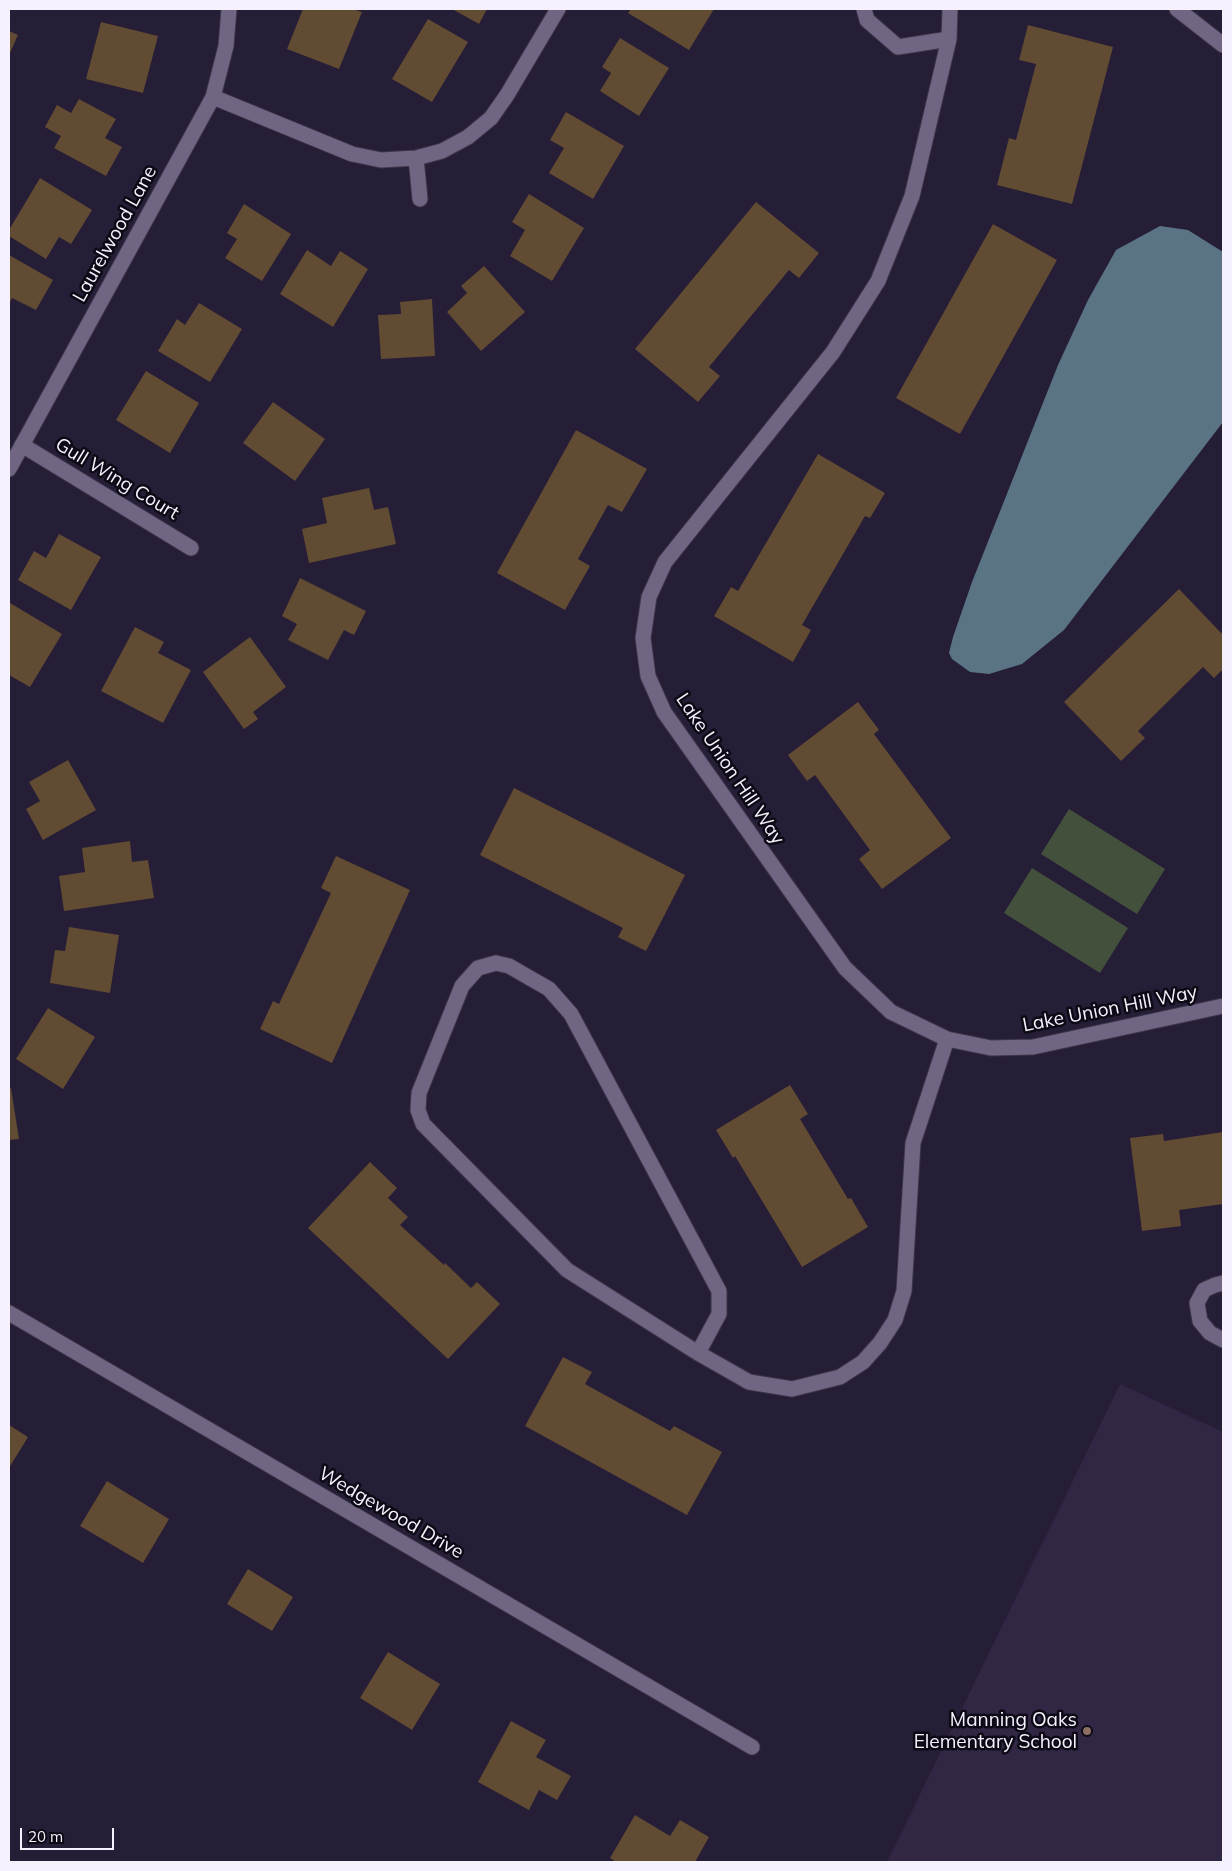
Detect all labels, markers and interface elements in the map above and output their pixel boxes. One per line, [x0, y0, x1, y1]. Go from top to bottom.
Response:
street label: Laurelwood Lane [68, 162, 162, 306]
street label: Gull Wing Court [51, 433, 183, 525]
street label: Lake Union Hill Way [671, 689, 789, 849]
street label: Lake Union Hill Way [1021, 981, 1199, 1037]
street label: Wedgewood Drive [314, 1462, 468, 1564]
place label: Manning Oaks Elementary School [914, 1709, 1077, 1753]
marker: Manning Oaks Elementary School [1081, 1725, 1093, 1737]
scale bar [22, 1818, 116, 1850]
text: 20 m [28, 1827, 63, 1846]

